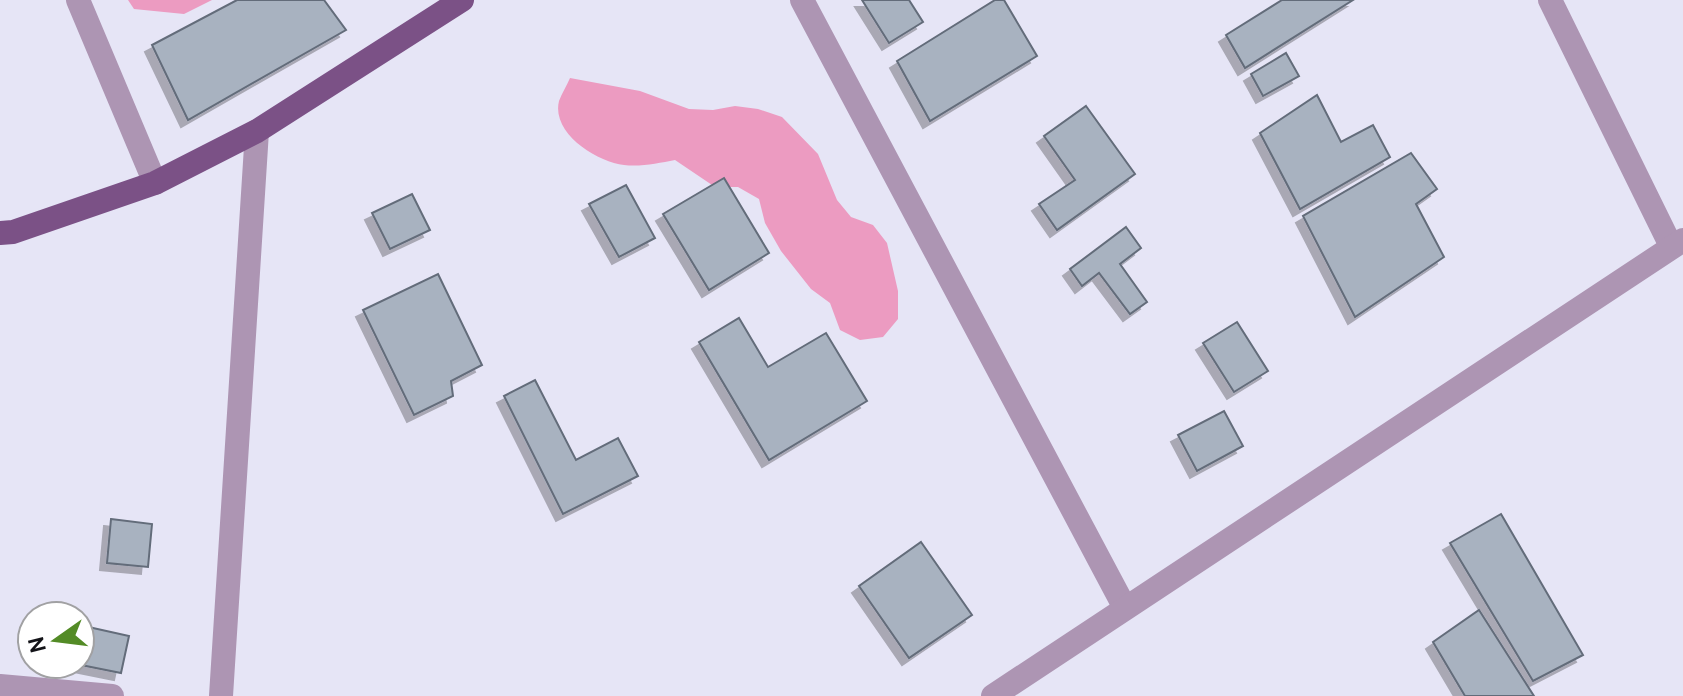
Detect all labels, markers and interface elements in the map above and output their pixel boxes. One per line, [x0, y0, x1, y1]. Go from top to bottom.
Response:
north arrow [16, 600, 96, 680]
text: N [22, 634, 52, 656]

